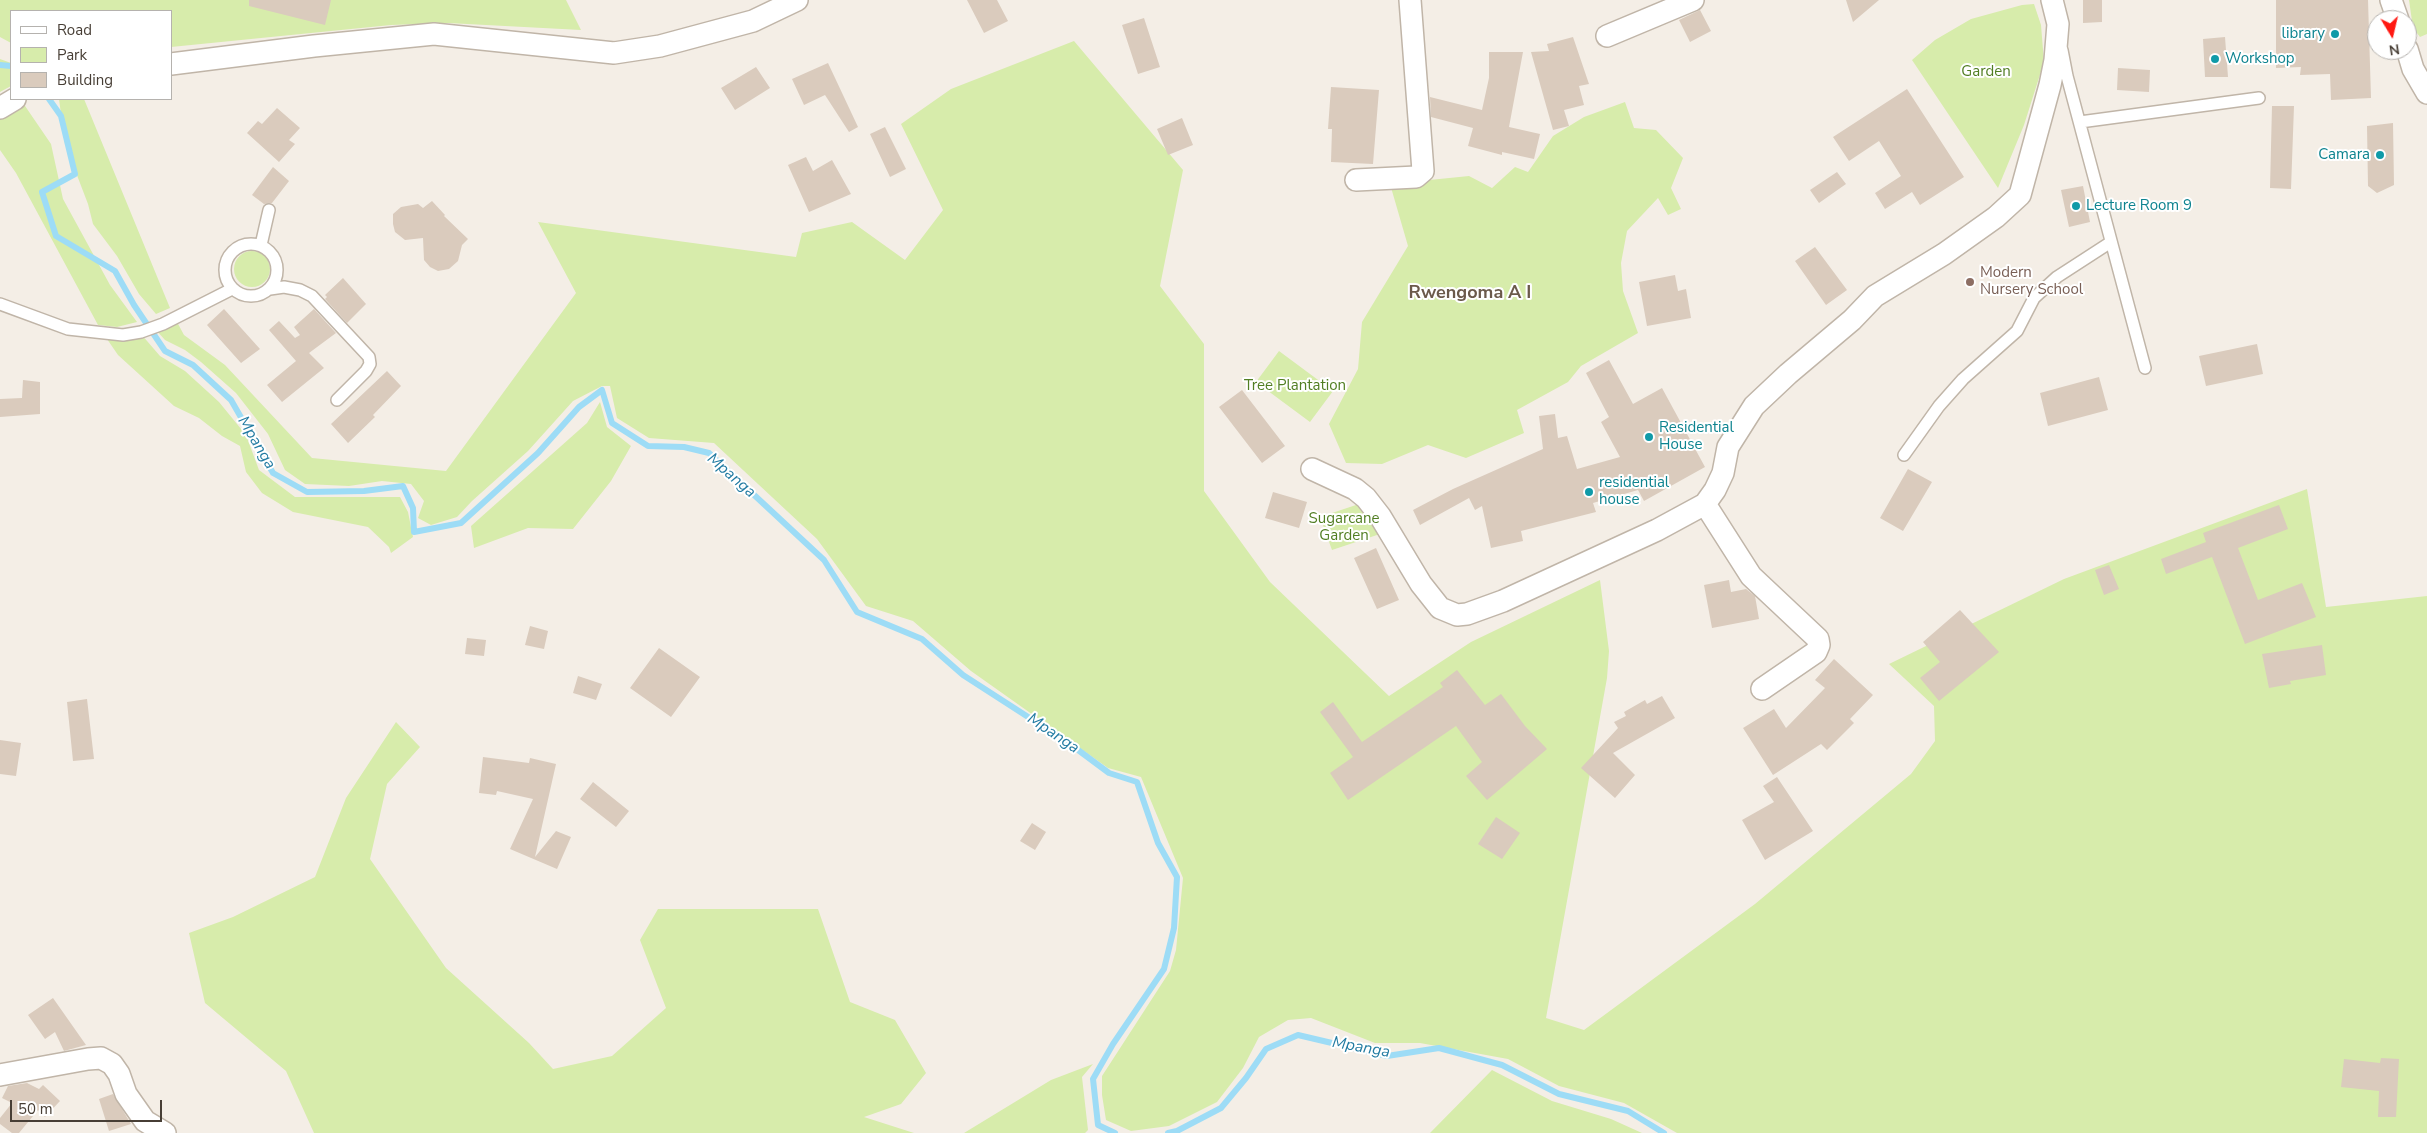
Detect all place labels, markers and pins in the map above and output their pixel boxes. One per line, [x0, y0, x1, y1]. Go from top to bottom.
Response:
place label: library [2282, 25, 2325, 43]
marker: library [2329, 28, 2341, 40]
place label: Workshop [2225, 50, 2295, 68]
marker: Workshop [2209, 53, 2221, 65]
place label: Camara [2318, 146, 2370, 164]
marker: Camara [2374, 149, 2386, 161]
place label: Lecture Room 9 [2086, 197, 2192, 215]
marker: Lecture Room 9 [2070, 200, 2082, 212]
place label: Modern Nursery School [1980, 264, 2083, 299]
marker: Modern Nursery School [1964, 276, 1976, 288]
place label: Residential House [1659, 419, 1734, 454]
marker: Residential House [1643, 431, 1655, 443]
place label: residential house [1599, 474, 1669, 509]
marker: residential house [1583, 486, 1595, 498]

